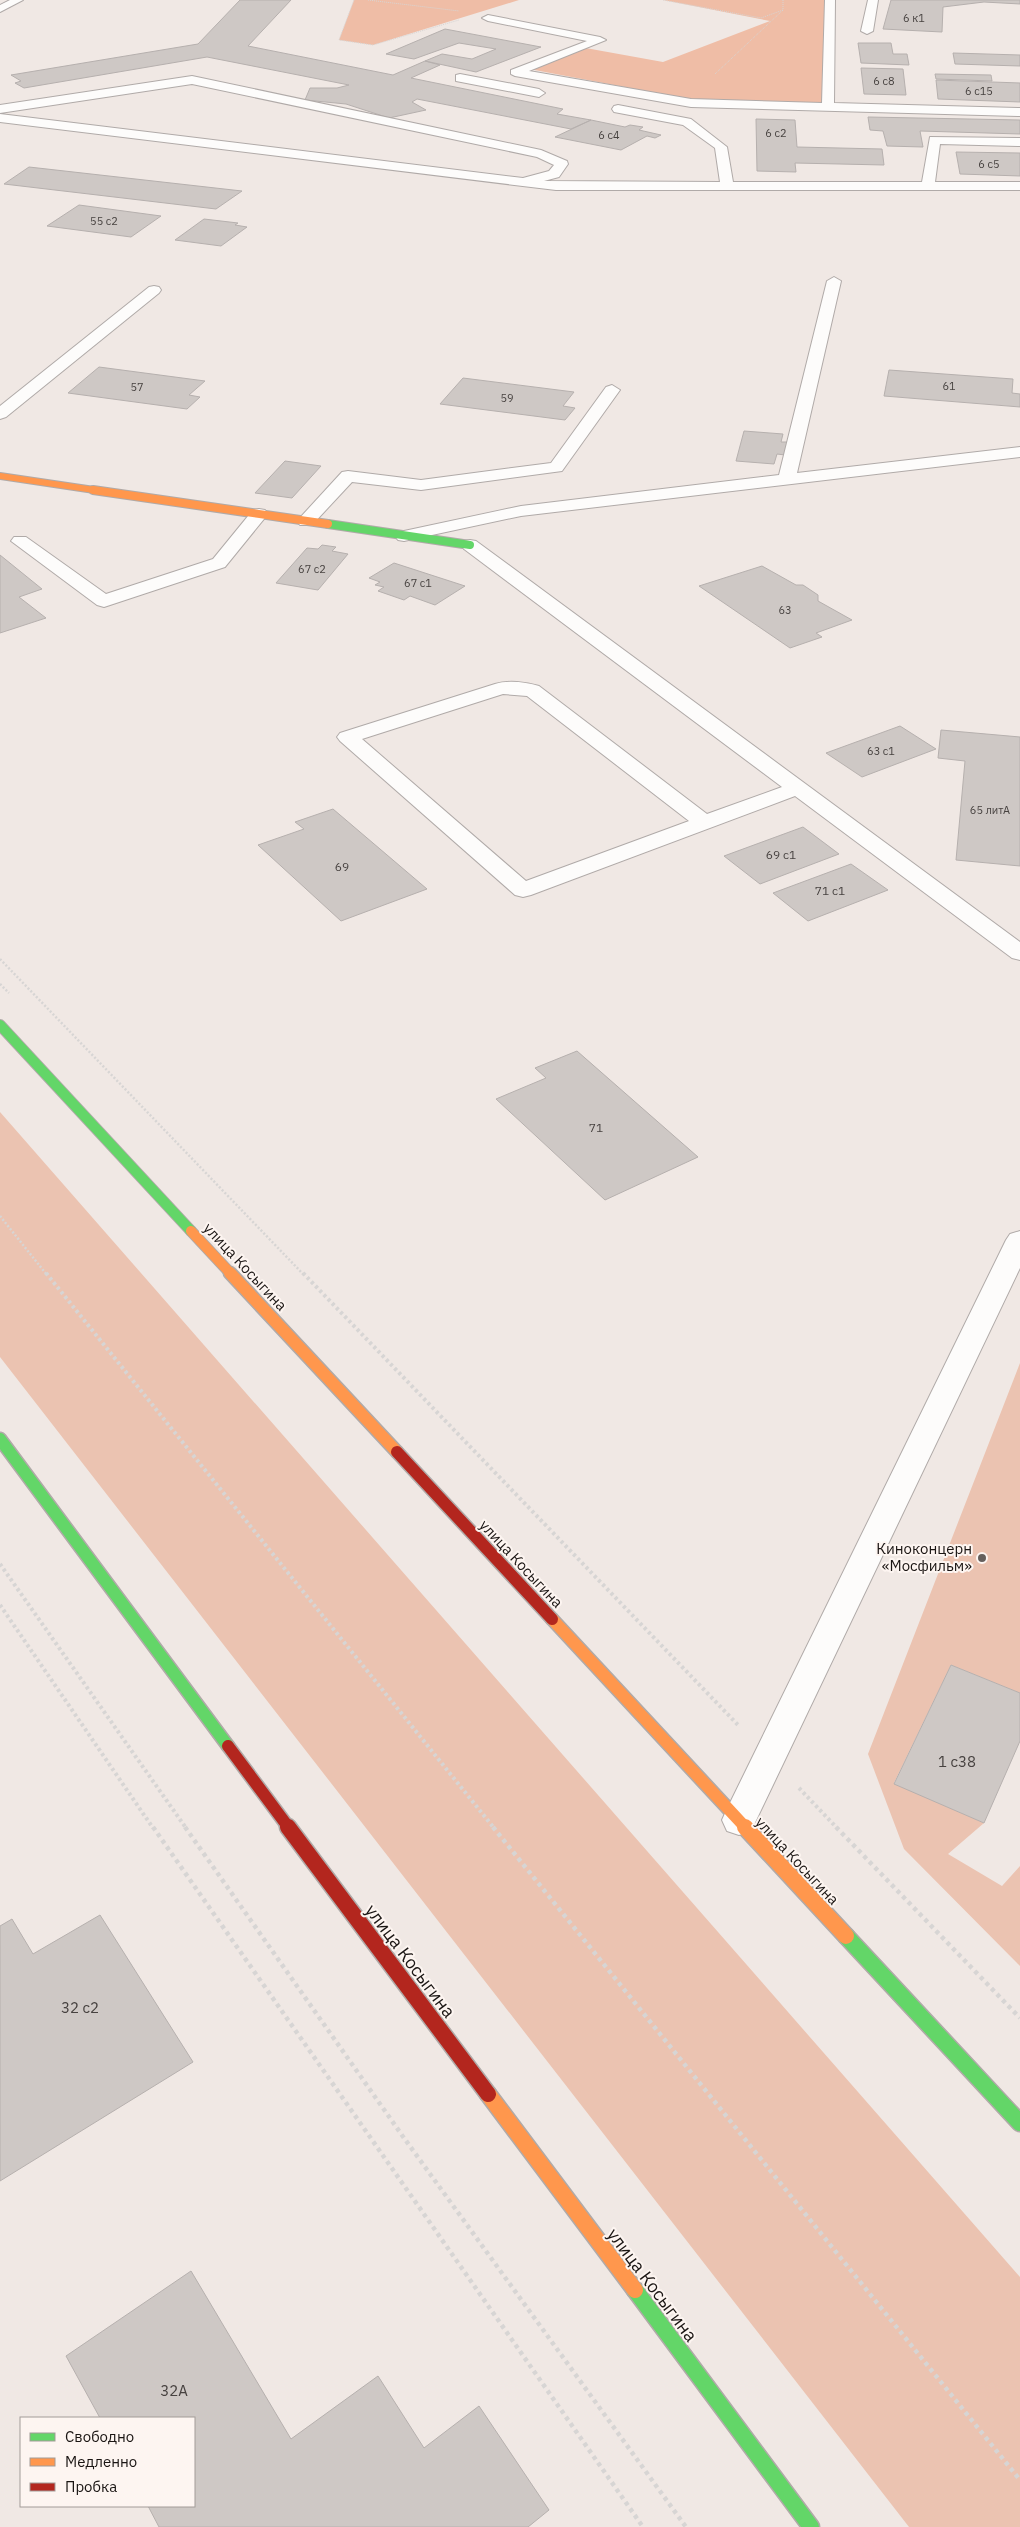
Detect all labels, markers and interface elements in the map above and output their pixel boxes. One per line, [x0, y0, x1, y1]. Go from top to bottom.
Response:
house number: 6 к1 [903, 11, 925, 25]
house number: 6 с8 [873, 74, 895, 88]
house number: 6 с15 [965, 84, 993, 98]
house number: 6 с2 [765, 126, 787, 140]
house number: 6 с4 [598, 128, 620, 142]
house number: 6 с5 [978, 157, 1000, 171]
house number: 55 с2 [90, 214, 118, 228]
house number: 61 [942, 379, 956, 393]
house number: 57 [130, 380, 144, 394]
house number: 59 [500, 391, 514, 405]
house number: 67 с2 [298, 562, 326, 576]
house number: 67 с1 [404, 576, 432, 590]
house number: 63 [778, 603, 792, 617]
house number: 63 с1 [867, 744, 895, 758]
house number: 65 литА [970, 803, 1010, 817]
house number: 69 с1 [766, 847, 796, 862]
house number: 69 [335, 859, 349, 874]
house number: 71 с1 [815, 883, 845, 898]
house number: 71 [589, 1120, 603, 1135]
street label: улица Косыгина [200, 1219, 291, 1315]
street label: улица Косыгина [476, 1516, 567, 1612]
place label: Киноконцерн «Мосфильм» [876, 1539, 972, 1575]
marker: Киноконцерн «Мосфильм» [976, 1552, 988, 1564]
house number: 1 с38 [938, 1752, 976, 1771]
street label: улица Косыгина [752, 1813, 843, 1909]
street label: улица Косыгина [360, 1899, 461, 2022]
house number: 32 с2 [61, 1998, 99, 2017]
street label: улица Косыгина [602, 2223, 703, 2346]
house number: 32А [160, 2381, 188, 2400]
legend [20, 2417, 195, 2507]
text: Свободно [65, 2427, 134, 2446]
text: Медленно [65, 2452, 137, 2471]
text: Пробка [65, 2477, 117, 2496]

